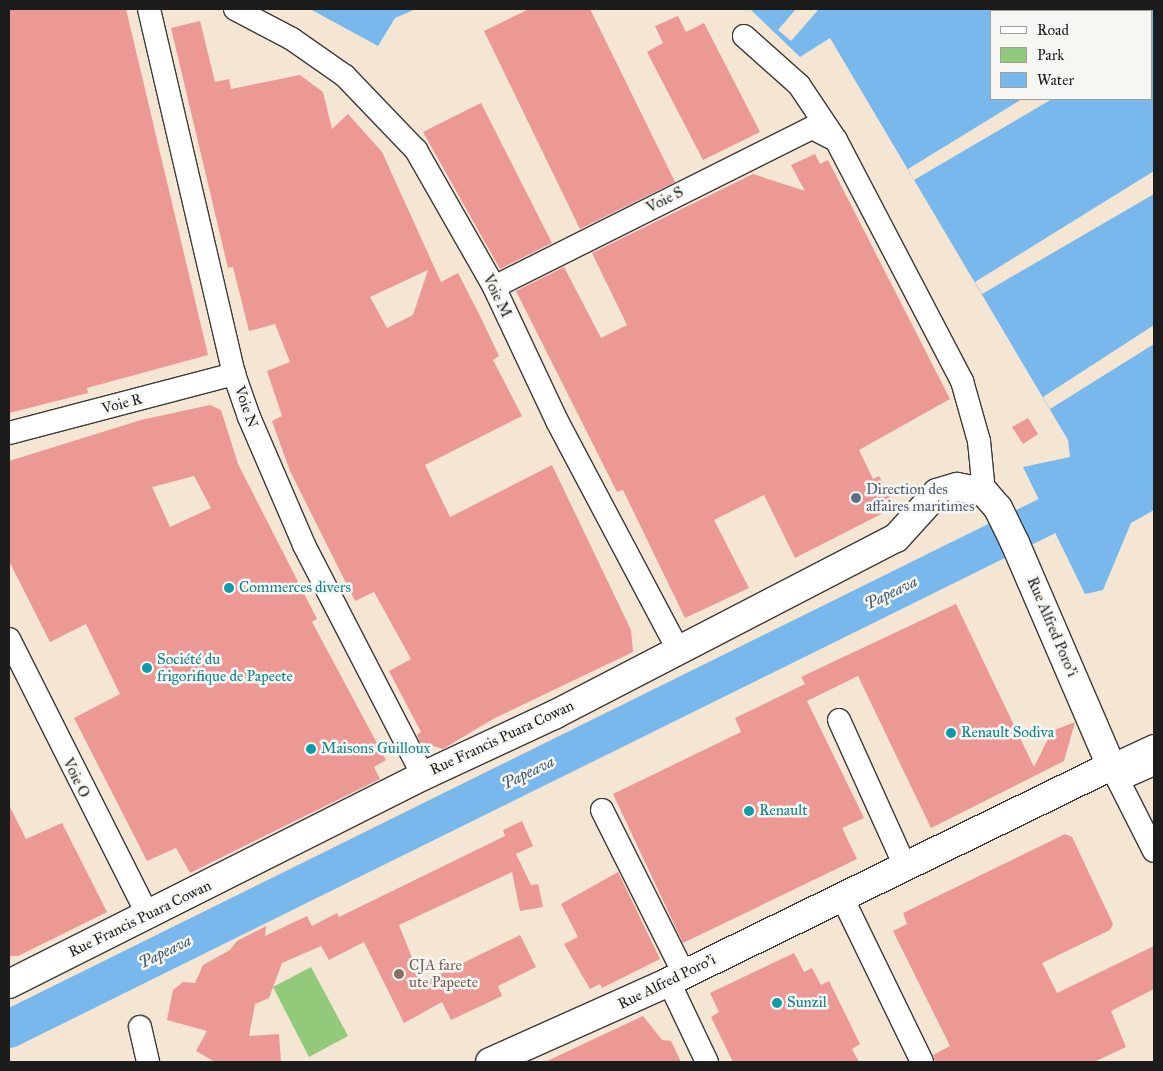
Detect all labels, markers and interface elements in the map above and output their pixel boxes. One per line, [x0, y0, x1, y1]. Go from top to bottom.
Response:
legend [990, 10, 1153, 100]
text: Road [1037, 21, 1069, 39]
text: Park [1037, 46, 1064, 64]
text: Water [1037, 71, 1074, 89]
street label: Voie S [643, 183, 687, 217]
street label: Voie M [479, 271, 515, 321]
street label: Voie N [230, 384, 262, 430]
street label: Voie R [100, 390, 144, 418]
place label: Direction des affaires maritimes [866, 480, 975, 515]
marker: Direction des affaires maritimes [850, 492, 862, 504]
water label: Papeava [862, 572, 920, 614]
street label: Rue Alfred Poro'i [1023, 574, 1081, 680]
place label: Commerces divers [239, 579, 351, 597]
marker: Commerces divers [223, 582, 235, 594]
place label: Société du frigorifique de Papeete [157, 650, 293, 685]
marker: Société du frigorifique de Papeete [141, 662, 153, 674]
street label: Rue Francis Puara Cowan [427, 697, 577, 779]
place label: Renault Sodiva [961, 724, 1054, 742]
marker: Renault Sodiva [945, 727, 957, 739]
place label: Maisons Guilloux [321, 740, 430, 758]
marker: Maisons Guilloux [305, 743, 317, 755]
water label: Papeava [499, 752, 557, 794]
street label: Voie O [59, 755, 93, 801]
place label: Renault [759, 802, 807, 820]
marker: Renault [743, 805, 755, 817]
street label: Rue Francis Puara Cowan [66, 877, 214, 961]
water label: Papeava [136, 931, 194, 973]
street label: Rue Alfred Poro'i [615, 951, 719, 1013]
place label: CJA fare ute Papeete [409, 956, 478, 991]
marker: CJA fare ute Papeete [393, 968, 405, 980]
place label: Sunzil [787, 994, 827, 1012]
marker: Sunzil [771, 997, 783, 1009]

